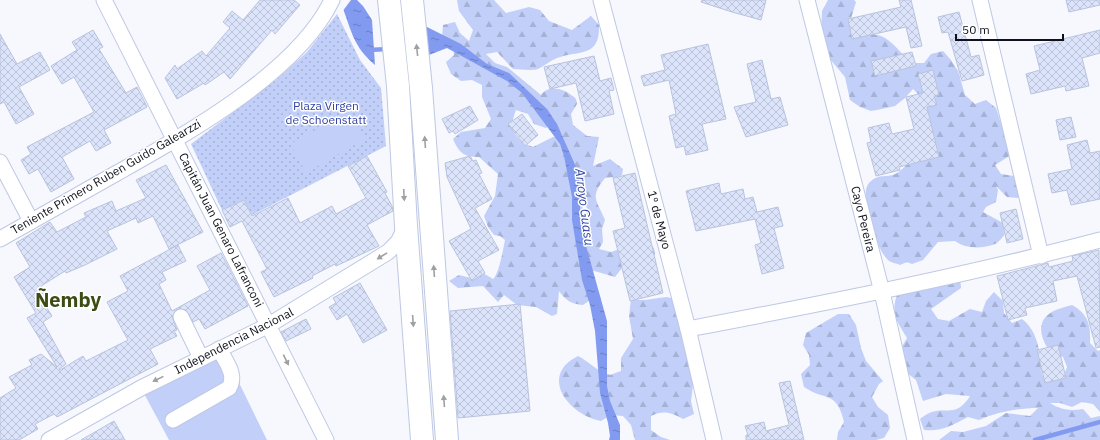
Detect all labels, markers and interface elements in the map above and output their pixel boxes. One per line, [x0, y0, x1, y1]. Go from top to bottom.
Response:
scale bar [956, 16, 1063, 42]
text: 50 m [962, 22, 990, 37]
one-way arrow [414, 44, 420, 56]
park label: Plaza Virgen de Schoenstatt [285, 98, 367, 127]
street label: Teniente Primero Ruben Guido Galearzzi [8, 116, 203, 237]
one-way arrow [421, 136, 428, 148]
street label: Capitán Juan Genaro Lafranconi [176, 150, 267, 310]
water label: Arroyo Guasu [571, 166, 598, 247]
street label: Cayo Pereira [848, 184, 879, 254]
one-way arrow [401, 189, 407, 202]
street label: 1º de Mayo [644, 189, 675, 251]
one-way arrow [377, 252, 387, 260]
one-way arrow [431, 265, 438, 277]
district label: Ñemby [35, 286, 101, 313]
street label: Independencia Nacional [172, 304, 296, 377]
one-way arrow [410, 315, 416, 327]
one-way arrow [283, 354, 289, 366]
one-way arrow [153, 376, 164, 382]
one-way arrow [441, 395, 448, 407]

